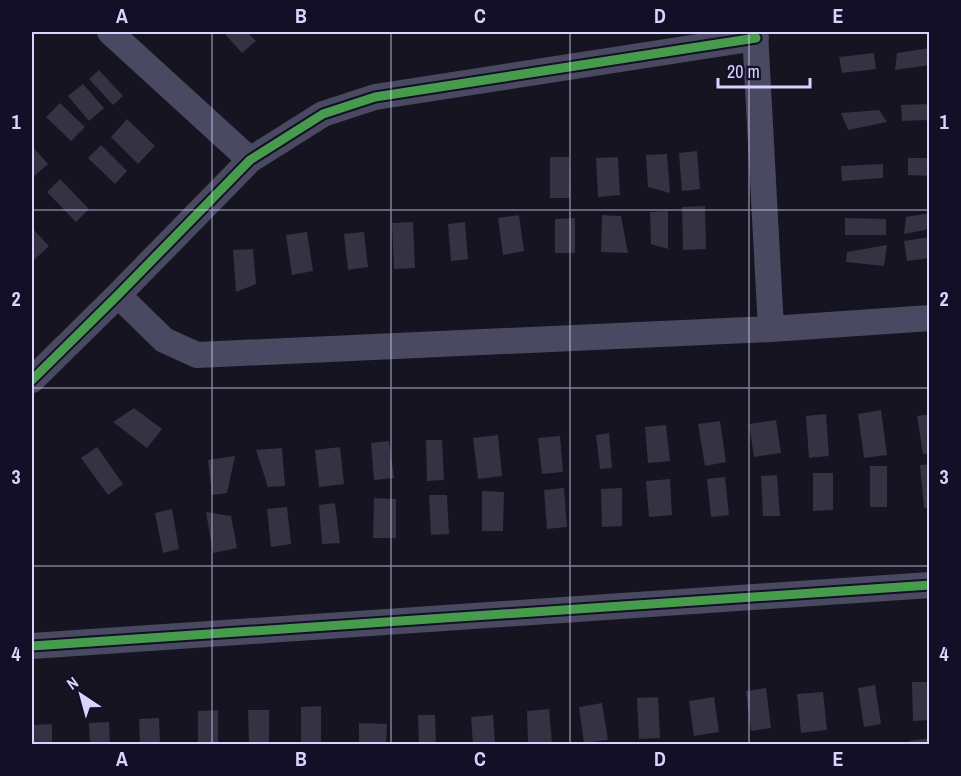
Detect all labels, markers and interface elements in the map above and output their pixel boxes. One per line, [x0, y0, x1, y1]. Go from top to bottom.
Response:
text: A [116, 2, 128, 29]
text: B [295, 2, 307, 29]
text: C [474, 2, 486, 29]
text: D [654, 2, 666, 29]
text: E [833, 2, 844, 29]
scale bar [718, 51, 810, 89]
text: 20 m [727, 59, 760, 84]
text: 1 [11, 108, 21, 135]
text: 1 [939, 108, 949, 135]
text: 2 [11, 285, 21, 312]
text: 2 [939, 285, 949, 312]
text: 3 [11, 463, 21, 490]
text: 3 [939, 463, 949, 490]
text: 4 [11, 640, 21, 667]
text: 4 [939, 640, 949, 667]
north arrow [51, 665, 111, 725]
text: N [62, 671, 82, 695]
text: A [116, 745, 128, 772]
text: B [295, 745, 307, 772]
text: C [474, 745, 486, 772]
text: D [654, 745, 666, 772]
text: E [833, 745, 844, 772]

